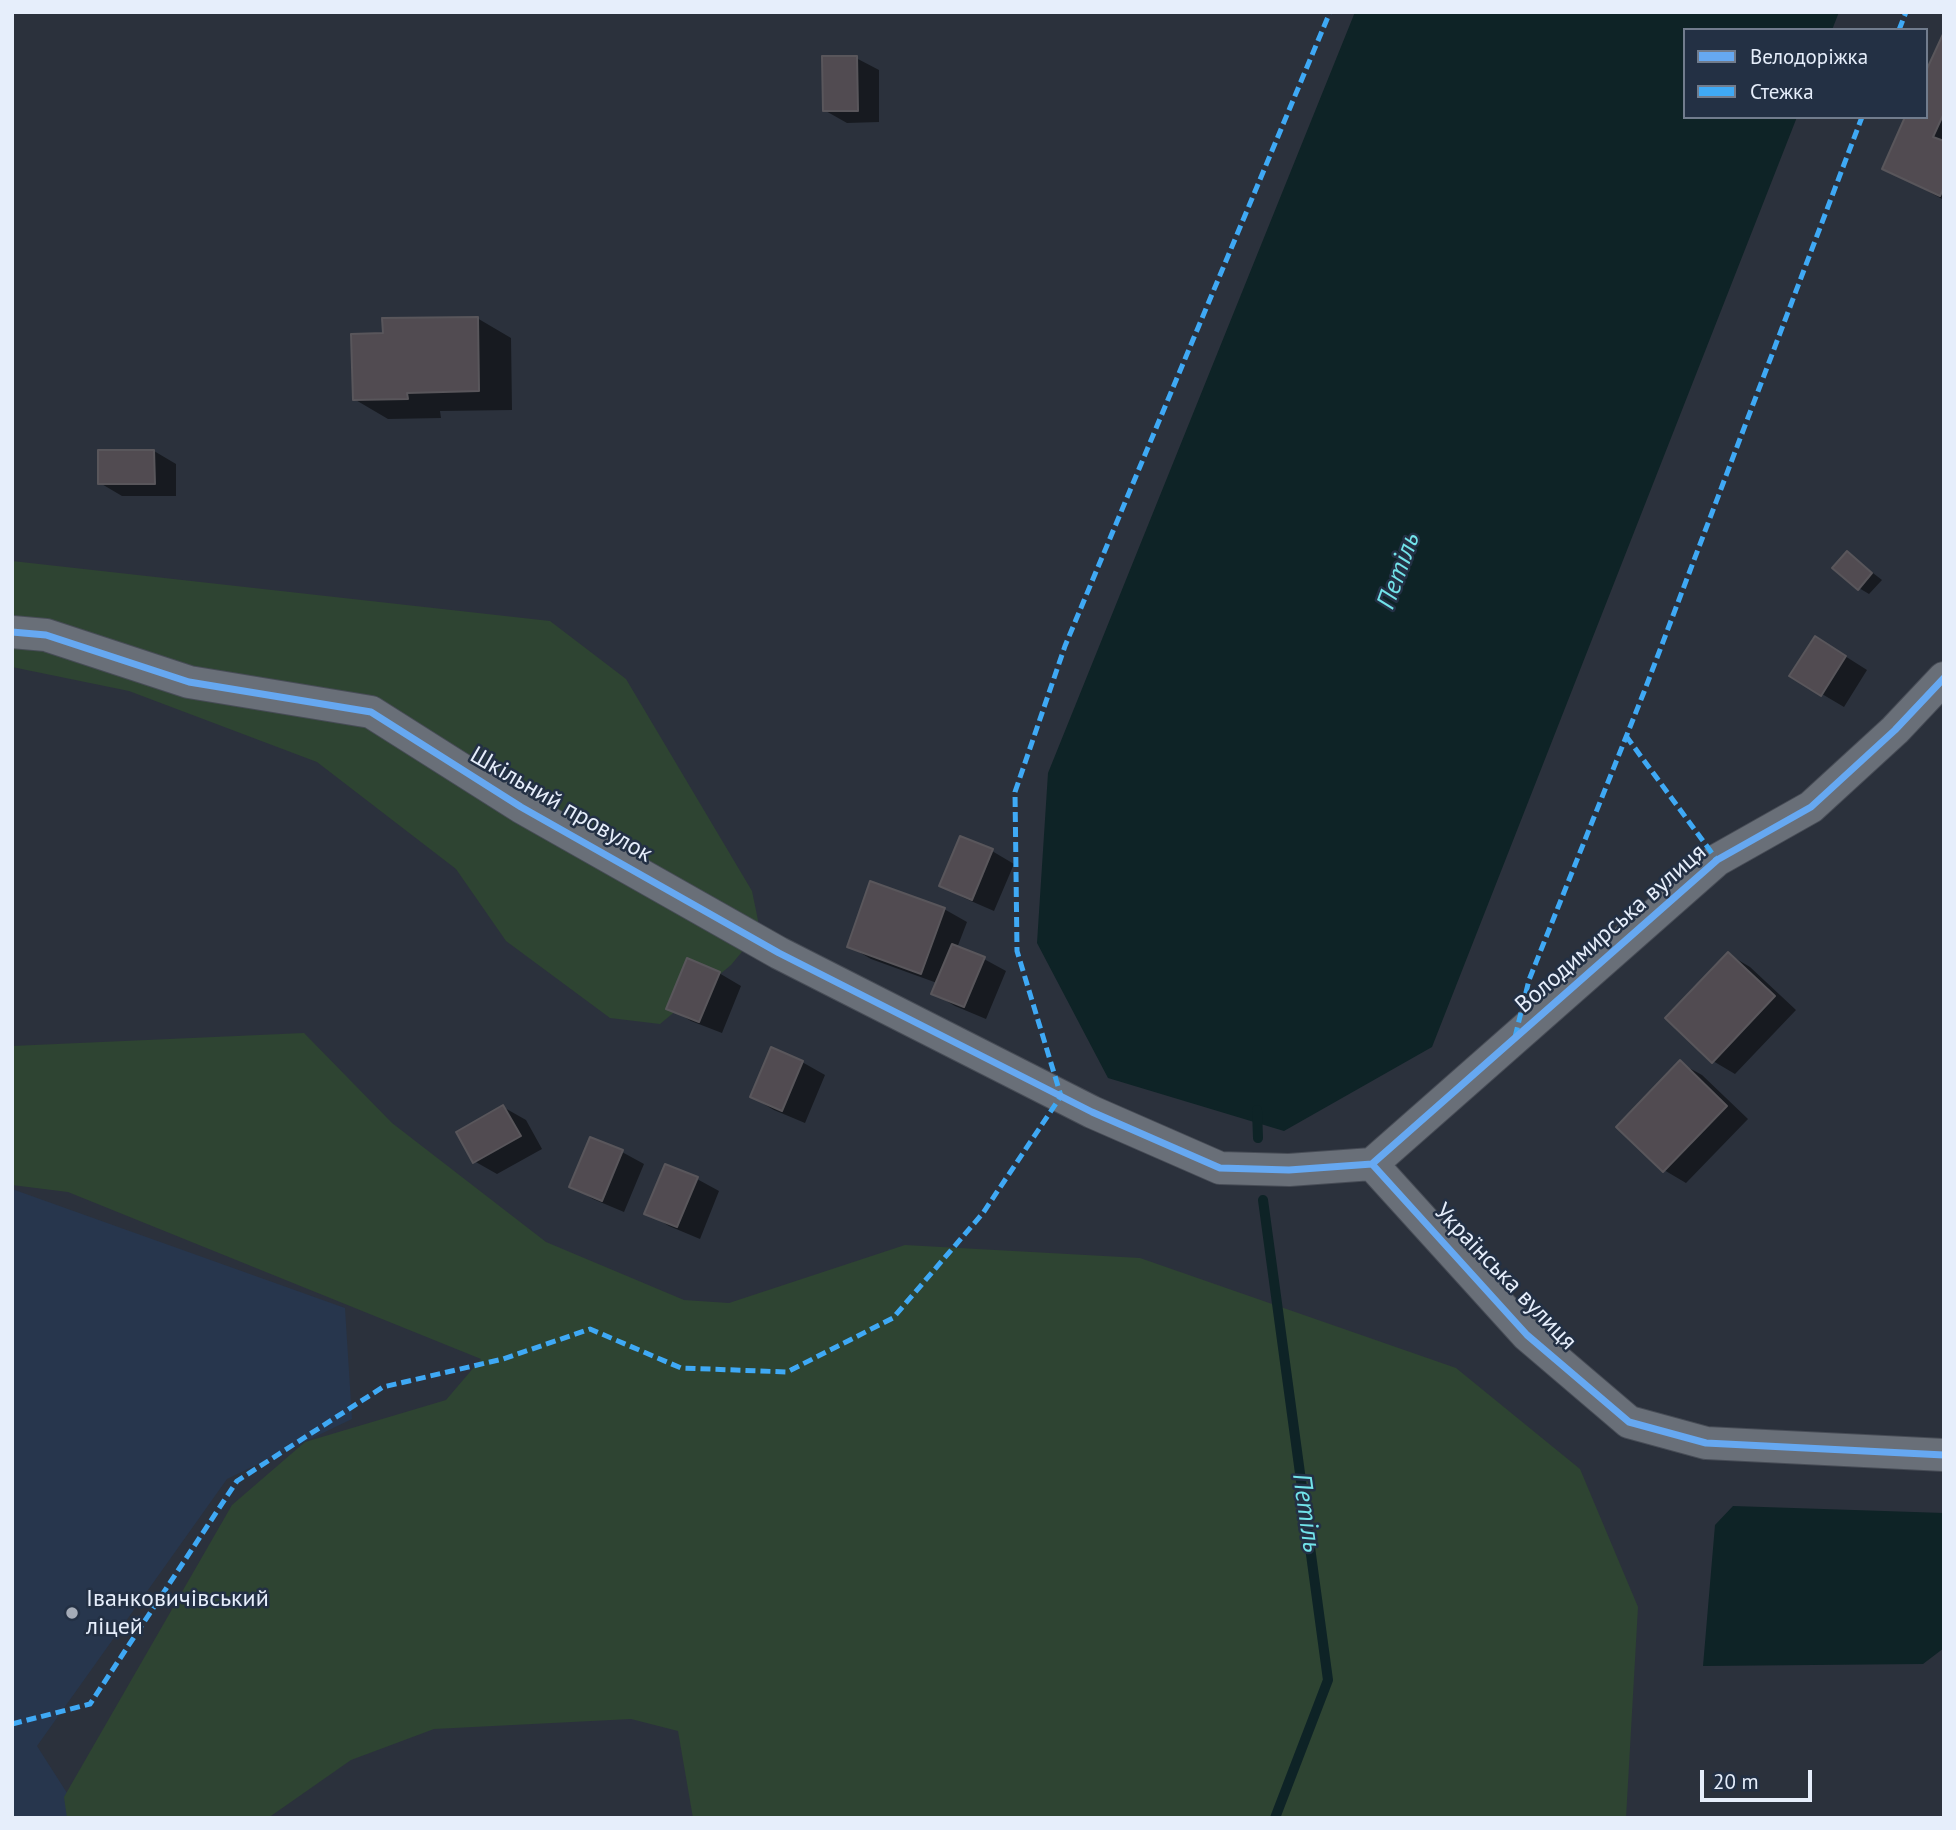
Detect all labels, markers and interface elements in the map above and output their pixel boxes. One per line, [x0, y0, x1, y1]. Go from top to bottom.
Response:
legend [1683, 28, 1928, 119]
text: Велодоріжка [1750, 43, 1868, 70]
text: Стежка [1750, 78, 1814, 105]
water label: Петіль [1371, 528, 1427, 614]
street label: Шкільний провулок [465, 741, 657, 869]
street label: Володимирська вулиця [1510, 838, 1712, 1020]
street label: Українська вулиця [1428, 1198, 1582, 1356]
water label: Петіль [1285, 1472, 1327, 1554]
place label: Іванковичівський ліцей [86, 1585, 269, 1641]
marker: Іванковичівський ліцей [64, 1605, 80, 1621]
scale bar [1704, 1756, 1816, 1800]
text: 20 m [1713, 1768, 1759, 1795]

